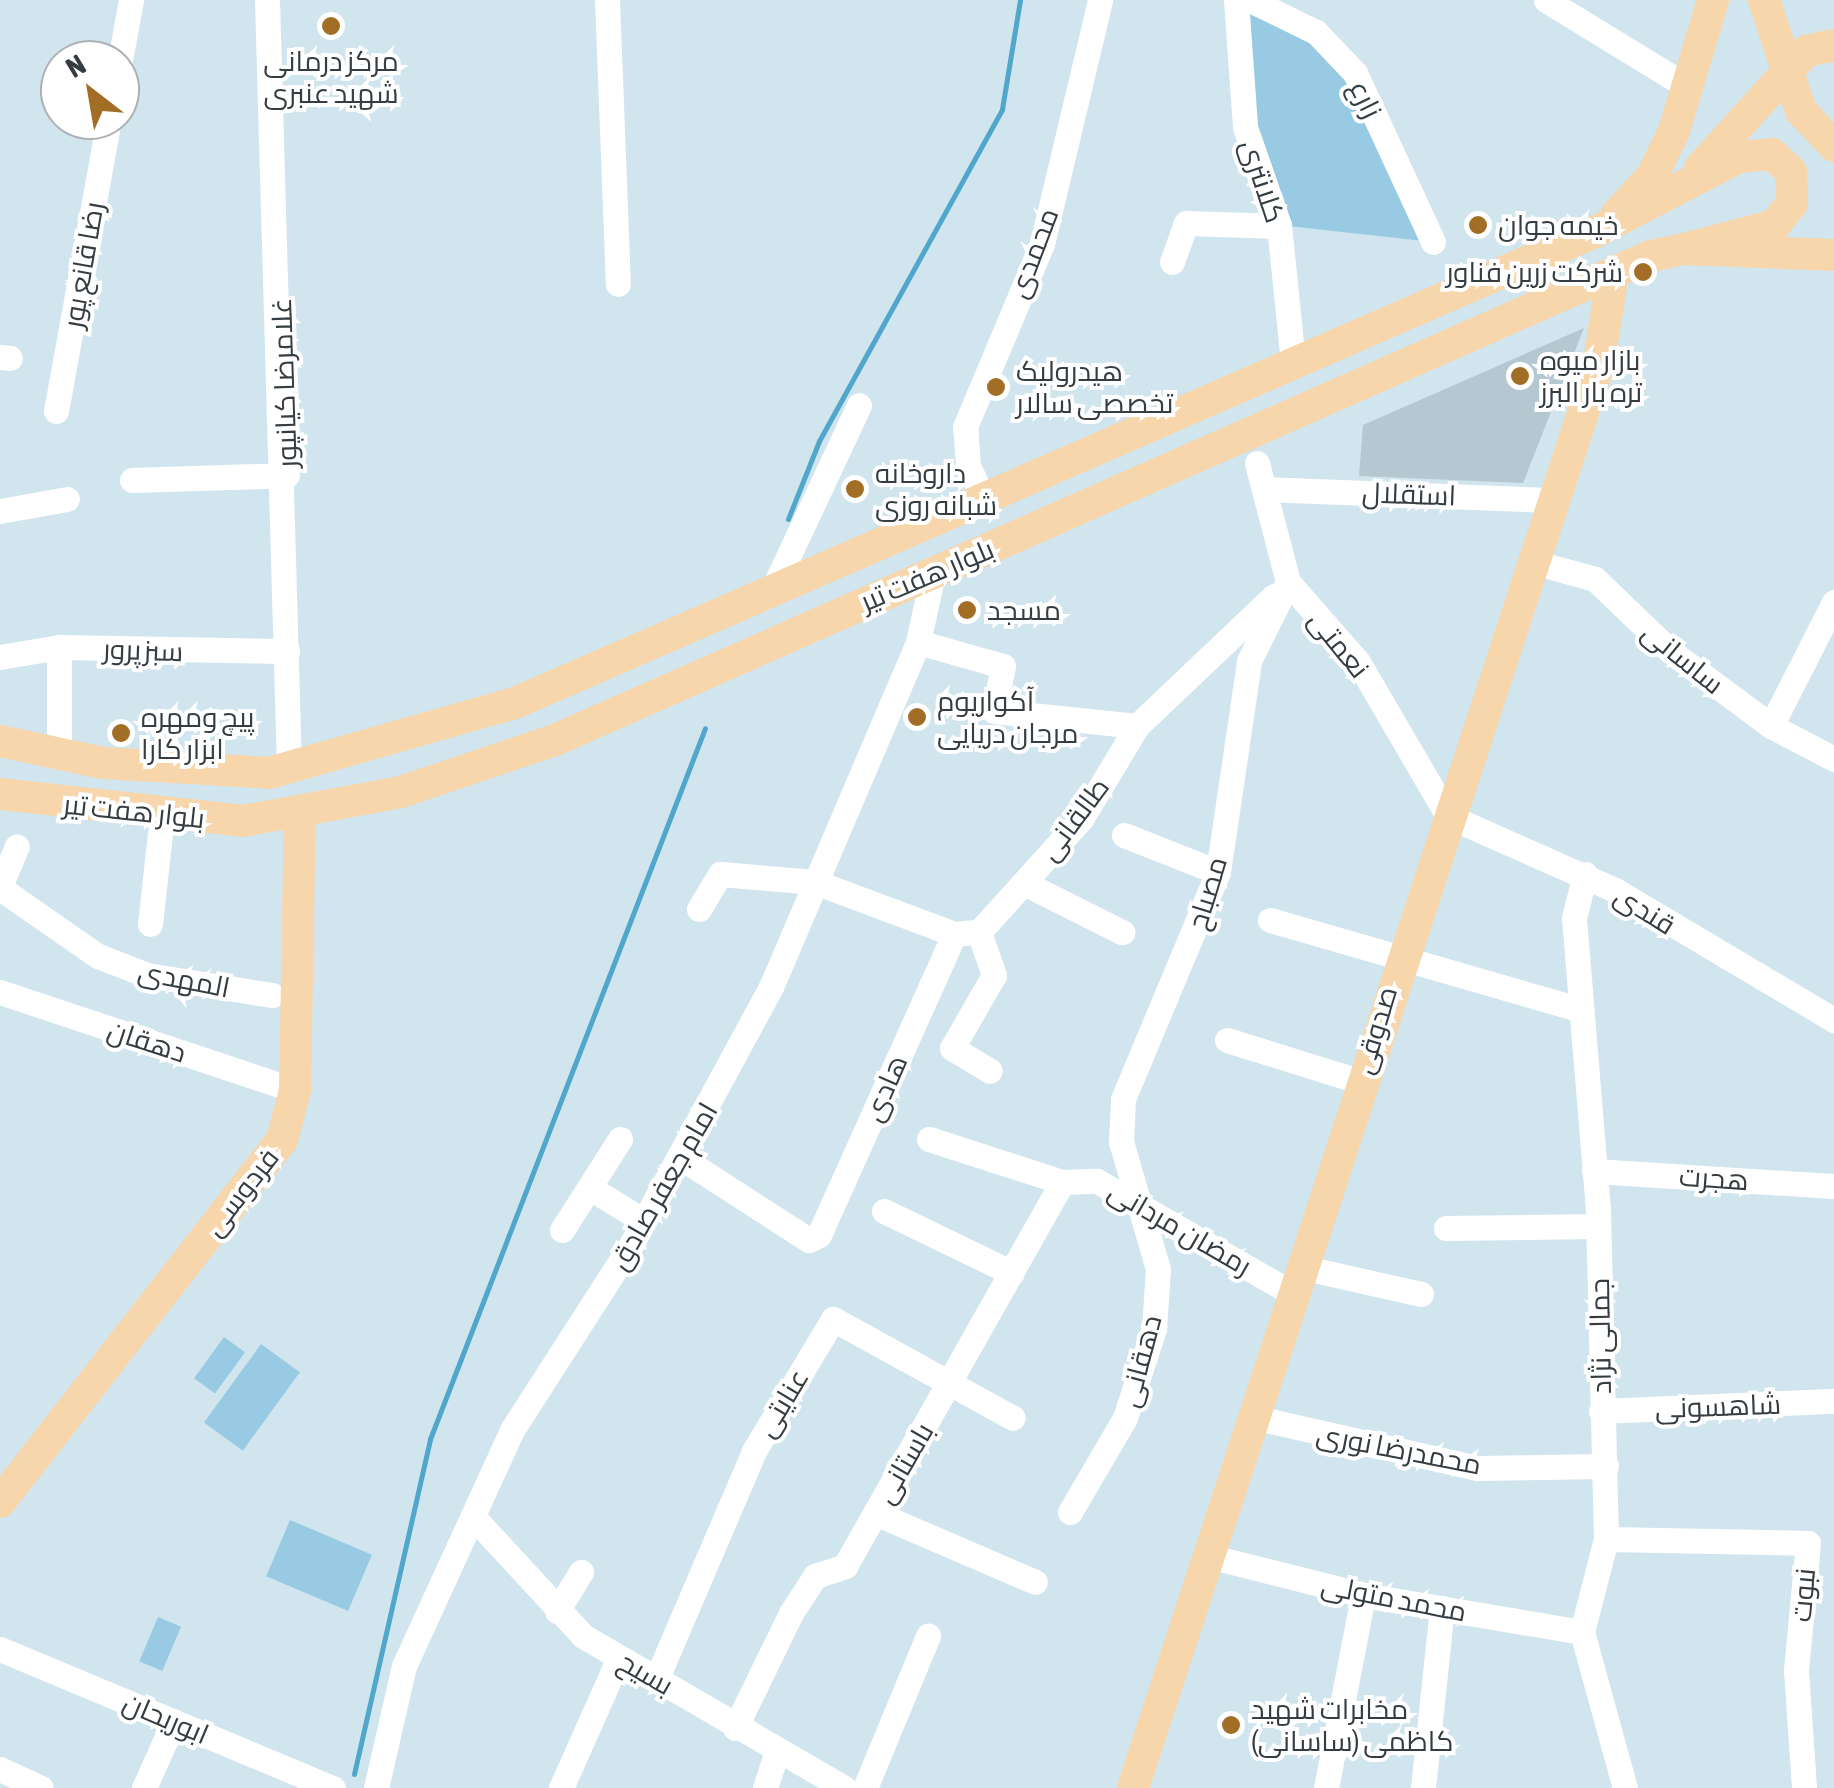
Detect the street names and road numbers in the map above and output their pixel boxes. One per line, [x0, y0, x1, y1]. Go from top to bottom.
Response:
street label: زارع [1343, 75, 1389, 123]
street label: کلانتری [1234, 135, 1292, 227]
street label: رضا قانع پور [55, 199, 111, 331]
street label: محمدی [1001, 203, 1065, 303]
street label: غلامرضا کیانپور [264, 297, 304, 469]
street label: استقلال [1361, 476, 1457, 512]
street label: بلوار هفت تیر [855, 532, 999, 618]
street label: نعمتی [1302, 603, 1376, 685]
street label: ساسانی [1635, 615, 1731, 701]
street label: سبزپرور [102, 632, 184, 668]
street label: طالقانی [1032, 771, 1116, 867]
street label: بلوار هفت تیر [62, 787, 206, 835]
street label: مصباح [1180, 852, 1234, 934]
street label: قندی [1608, 878, 1682, 942]
street label: المهدی [135, 954, 233, 1004]
street label: صدوقی [1346, 982, 1404, 1078]
street label: دهقان [103, 1013, 191, 1069]
street label: هادی [856, 1050, 914, 1126]
street label: امام جعفر صادق [602, 1096, 724, 1276]
street label: فردوسی [196, 1141, 286, 1243]
street label: هجرت [1678, 1159, 1750, 1197]
street label: رمضان مردانی [1102, 1174, 1258, 1282]
street label: جمالی نژاد [1582, 1278, 1618, 1394]
street label: دهقانی [1112, 1311, 1168, 1411]
street label: عنایتی [749, 1363, 815, 1443]
street label: شاهسونی [1654, 1387, 1782, 1425]
street label: باستانی [868, 1417, 940, 1509]
street label: محمدرضا نوری [1314, 1417, 1484, 1481]
street label: محمد متولی [1318, 1567, 1470, 1629]
street label: نبوت [1784, 1567, 1822, 1623]
street label: بسیح [613, 1644, 679, 1702]
street label: ابوریحان [118, 1685, 214, 1751]

